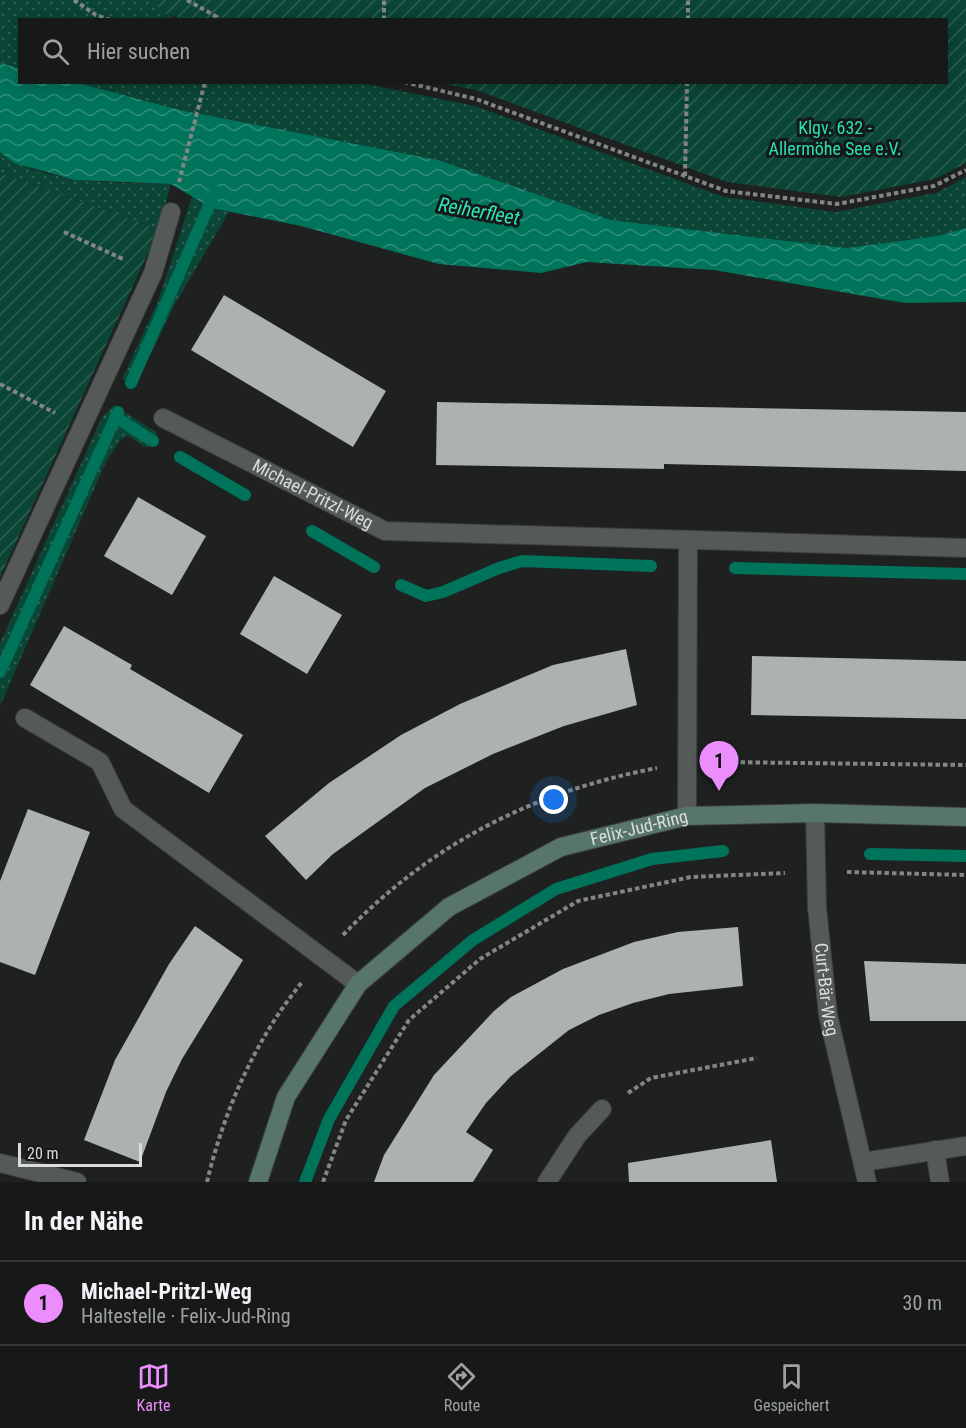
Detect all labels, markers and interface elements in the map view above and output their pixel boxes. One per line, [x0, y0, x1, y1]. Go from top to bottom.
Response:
search box [18, 18, 948, 84]
icon: search [39, 35, 72, 68]
text: Hier suchen [87, 39, 190, 64]
park label: Klgv. 632 - Allermöhe See e.V. [769, 117, 901, 159]
water label: Reiherfleet [437, 192, 522, 230]
street label: Michael-Pritzl-Weg [249, 454, 377, 533]
pin: 1 [700, 742, 738, 791]
your location [539, 785, 568, 814]
street label: Felix-Jud-Ring [588, 805, 690, 849]
street label: Curt-Bär-Weg [811, 942, 844, 1038]
scale bar [18, 1140, 142, 1168]
text: 20 m [27, 1144, 59, 1163]
text: In der Nähe [24, 1206, 143, 1236]
text: Michael-Pritzl-Weg [81, 1279, 252, 1304]
text: 1 [38, 1291, 49, 1315]
text: 30 m [903, 1291, 942, 1315]
text: Haltestelle · Felix-Jud-Ring [81, 1304, 291, 1328]
tab: Karte [137, 1360, 171, 1415]
tab: Route [444, 1360, 480, 1415]
tab: Gespeichert [753, 1360, 829, 1415]

